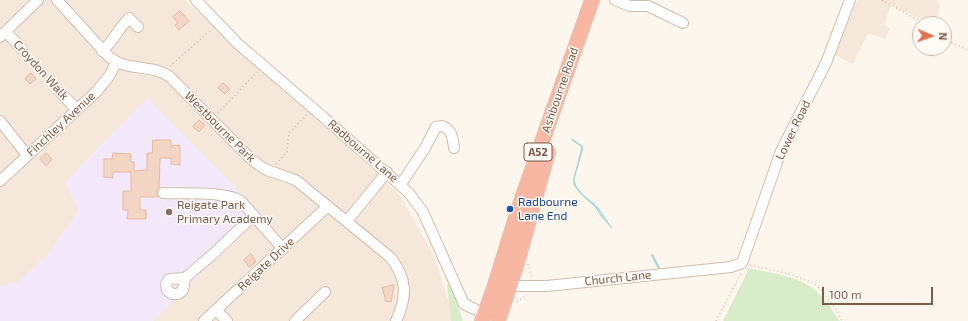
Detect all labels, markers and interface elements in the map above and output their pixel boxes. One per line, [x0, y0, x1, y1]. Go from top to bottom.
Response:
north arrow [912, 16, 952, 56]
text: N [937, 32, 950, 41]
street label: Croydon Walk [10, 37, 72, 103]
street label: Ashbourne Road [539, 45, 581, 135]
street label: Finchley Avenue [24, 89, 98, 159]
street label: Westbourne Park [182, 89, 258, 165]
street label: Lower Road [772, 98, 814, 162]
street label: Radbourne Lane [325, 117, 401, 185]
road number: A52 [524, 143, 552, 161]
place label: Radbourne Lane End [518, 195, 578, 223]
place label: Reigate Park Primary Academy [177, 198, 273, 226]
marker: Radbourne Lane End [505, 204, 515, 214]
marker: Reigate Park Primary Academy [164, 207, 174, 217]
street label: Reigate Drive [235, 234, 297, 294]
street label: Church Lane [584, 267, 652, 289]
scale bar [824, 279, 935, 305]
text: 100 m [829, 287, 861, 301]

